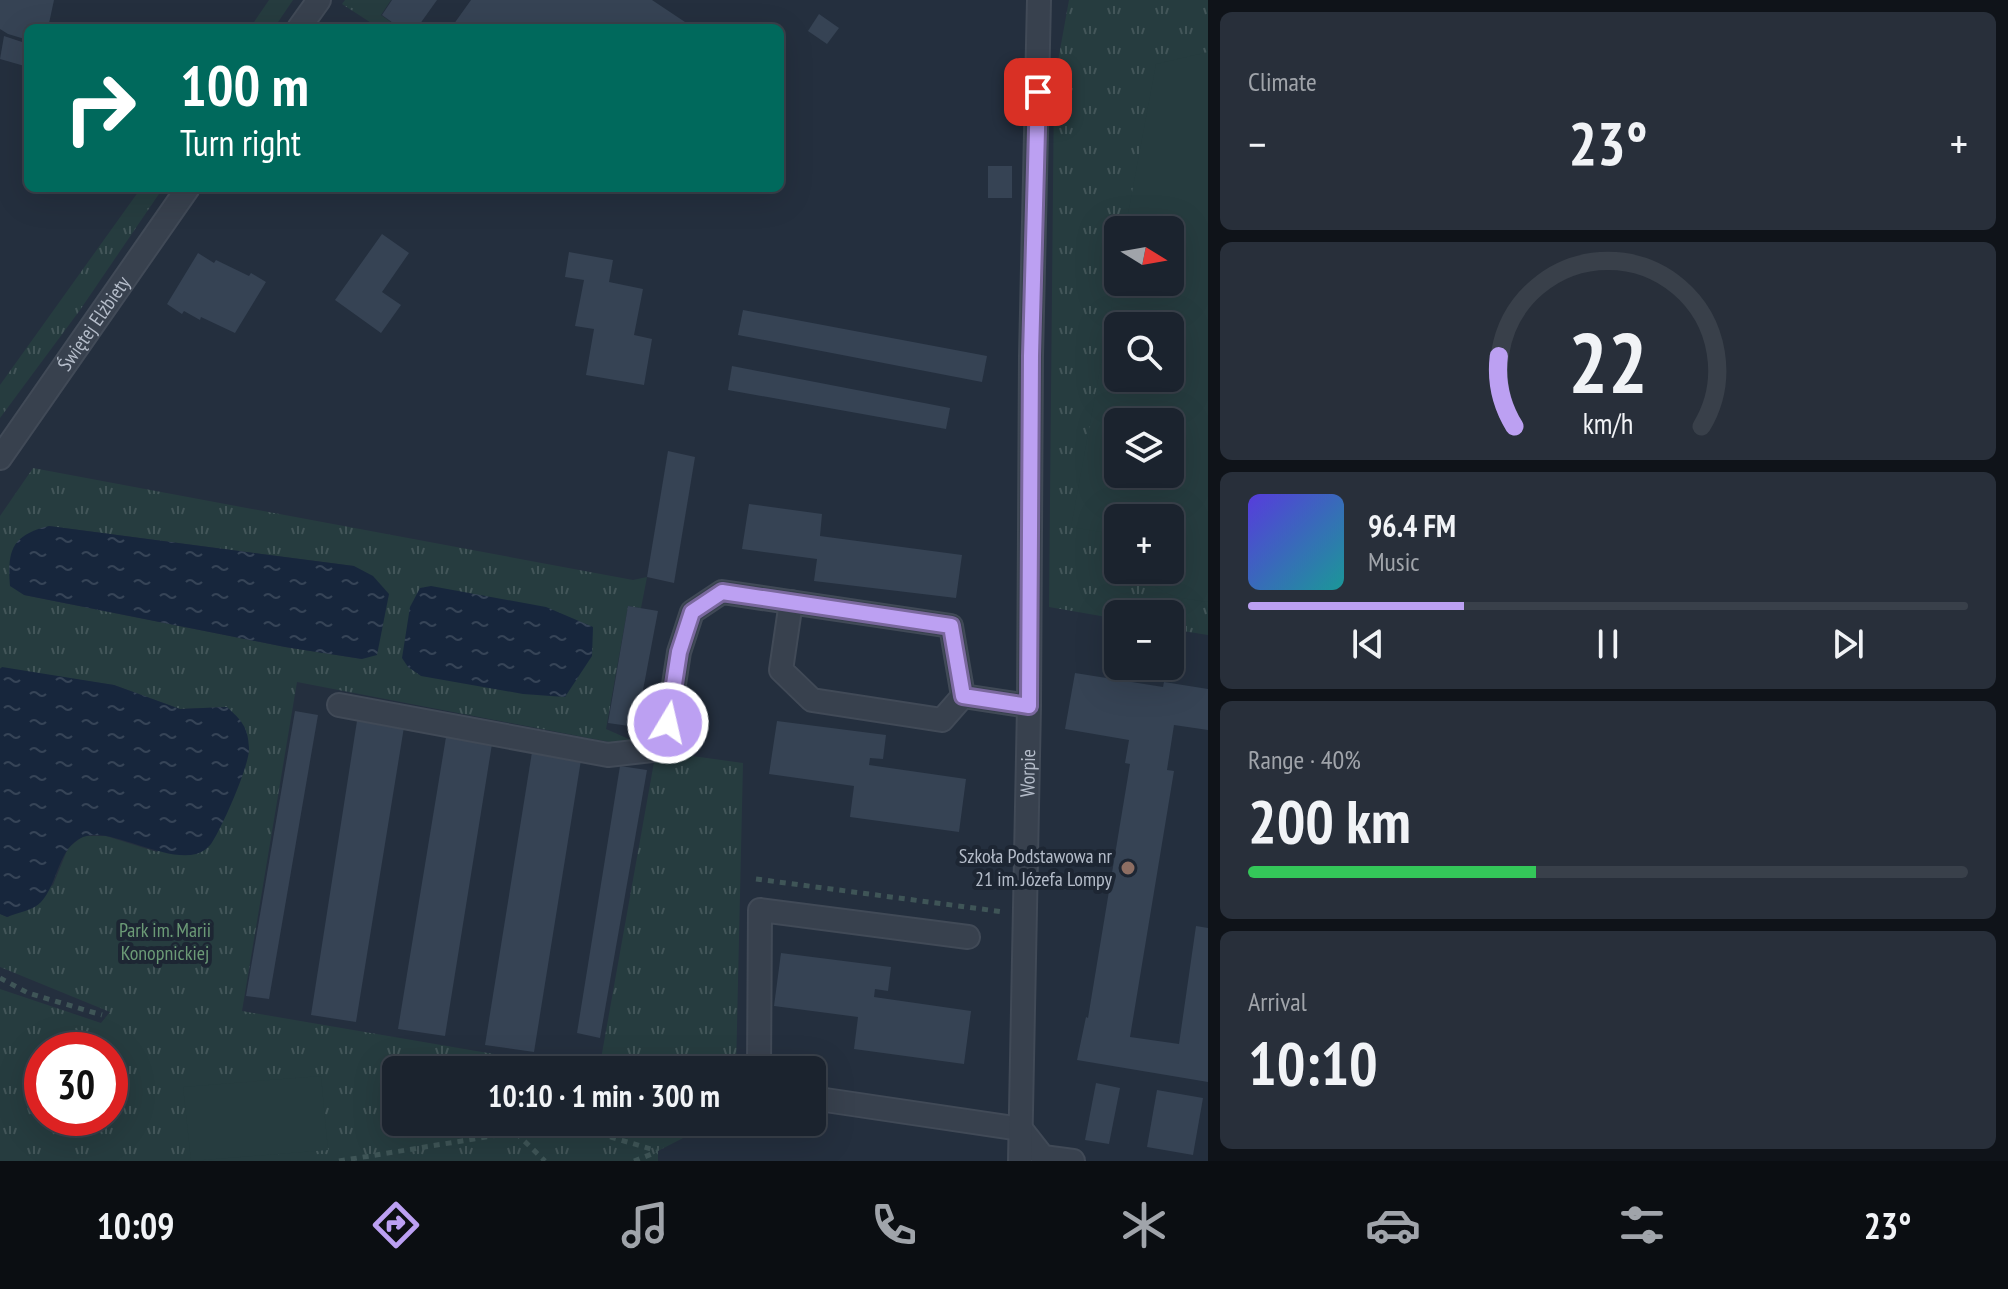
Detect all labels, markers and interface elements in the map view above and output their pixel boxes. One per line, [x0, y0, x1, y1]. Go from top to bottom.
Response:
text: 100 m [180, 49, 309, 121]
icon: right [48, 56, 152, 160]
pin [1004, 58, 1072, 126]
text: Climate [1248, 65, 1317, 98]
icon: arrive [1016, 70, 1060, 114]
text: 23° [1568, 104, 1648, 182]
text: − [1248, 115, 1266, 172]
text: + [1950, 115, 1968, 172]
text: Turn right [180, 119, 301, 166]
north arrow [1104, 216, 1184, 296]
map controls [1104, 216, 1184, 680]
street label: Świętej Elżbiety [52, 271, 136, 376]
text: 22 [1568, 307, 1648, 415]
button: search [1104, 312, 1184, 392]
text: km/h [1583, 405, 1633, 442]
button: layers [1104, 408, 1184, 488]
button: + [1104, 504, 1184, 584]
text: 96.4 FM [1368, 506, 1456, 545]
text: Music [1368, 545, 1420, 578]
button: − [1104, 600, 1184, 680]
icon: previous [1346, 622, 1390, 666]
icon: pause [1586, 622, 1630, 666]
icon: next [1826, 622, 1870, 666]
position arrow [626, 681, 710, 765]
text: Range · 40% [1248, 743, 1361, 776]
street label: Worpie [1014, 749, 1041, 797]
text: 200 km [1248, 782, 1411, 860]
place label: Szkoła Podstawowa nr 21 im. Józefa Lompy [959, 843, 1113, 892]
marker: Szkoła Podstawowa nr 21 im. Józefa Lompy [1119, 859, 1137, 877]
park label: Park im. Marii Konopnickiej [119, 917, 211, 966]
text: Arrival [1248, 985, 1307, 1018]
text: 10:10 [1248, 1024, 1378, 1102]
speed limit sign: 30 [24, 1032, 128, 1136]
text: 10:10 · 1 min · 300 m [488, 1076, 720, 1115]
icon: directions [368, 1197, 424, 1253]
icon: music [617, 1197, 673, 1253]
icon: phone [866, 1197, 922, 1253]
icon: climate [1116, 1197, 1172, 1253]
icon: car [1365, 1197, 1421, 1253]
icon: filters [1614, 1197, 1670, 1253]
text: 10:09 [97, 1202, 175, 1249]
text: 23° [1864, 1202, 1911, 1249]

